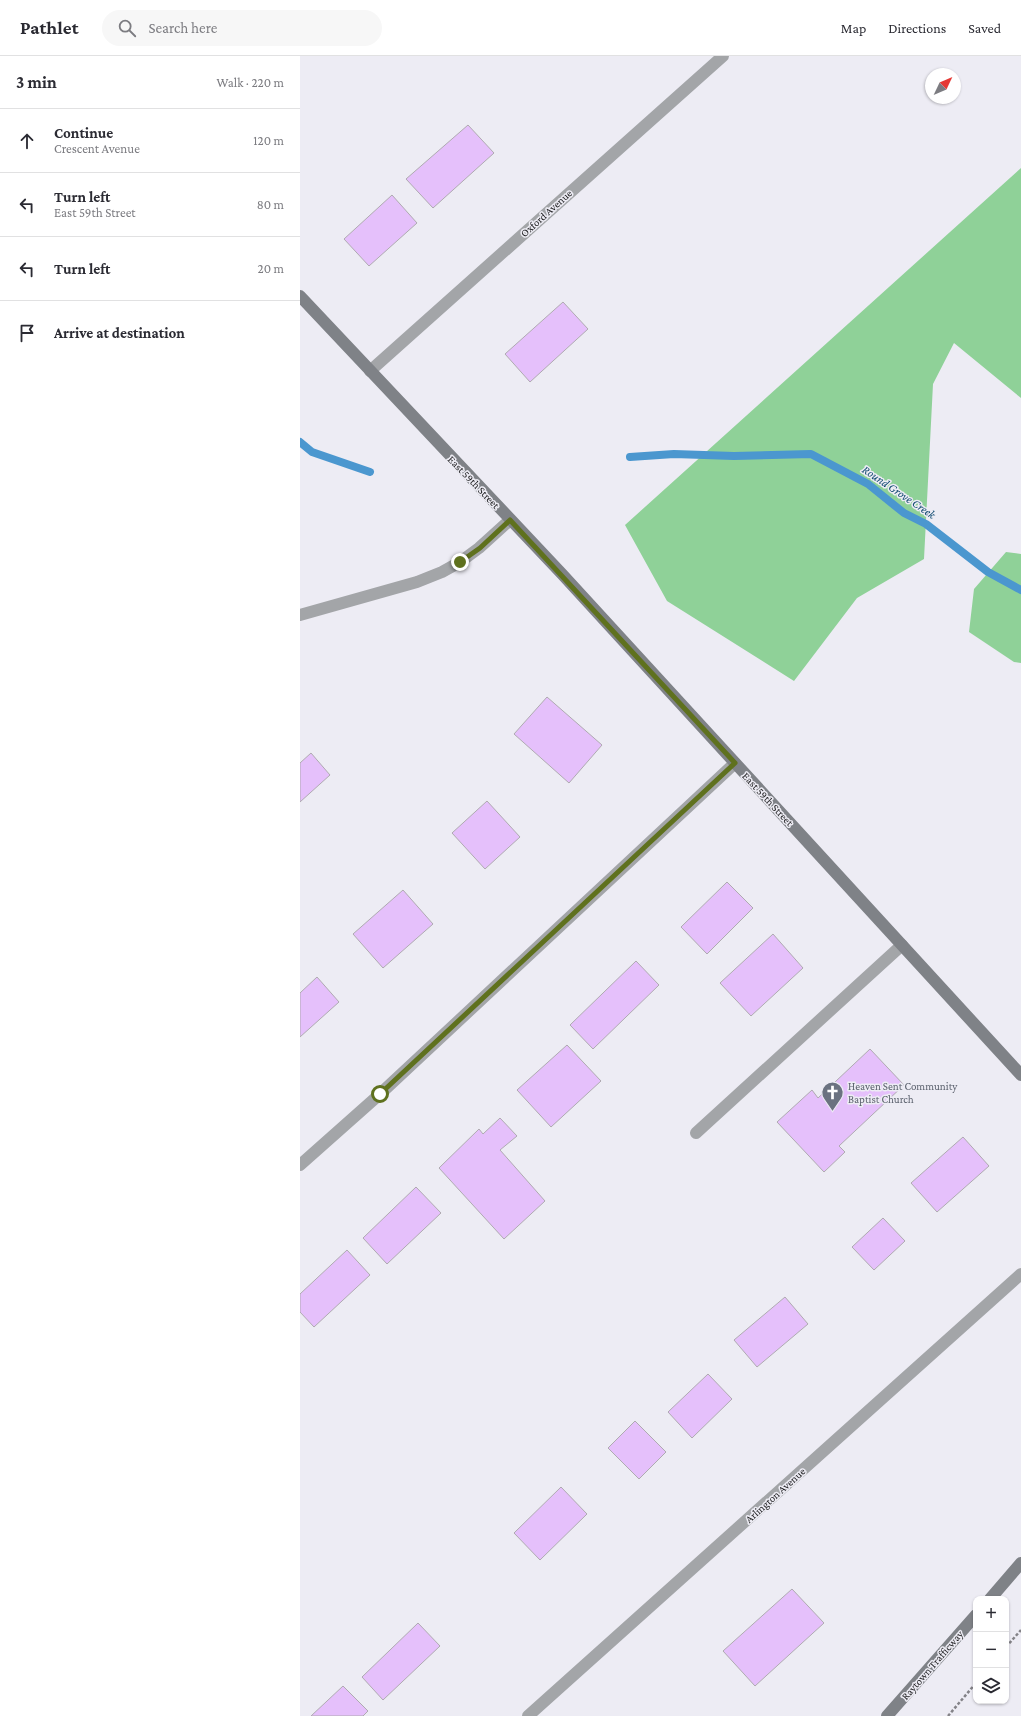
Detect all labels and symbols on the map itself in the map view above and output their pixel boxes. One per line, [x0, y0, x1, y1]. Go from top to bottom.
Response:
north arrow [925, 68, 961, 104]
street label: Oxford Avenue [518, 187, 574, 239]
street label: East 59th Street [446, 453, 503, 511]
water label: Round Grove Creek [860, 462, 939, 522]
route end [451, 553, 469, 571]
street label: East 59th Street [740, 770, 796, 829]
church icon: Heaven Sent Community Baptist Church [819, 1079, 845, 1112]
place label: Heaven Sent Community Baptist Church [848, 1080, 958, 1106]
route start [371, 1085, 389, 1103]
street label: Arlington Avenue [743, 1465, 808, 1526]
street label: Raytown Trafficway [899, 1627, 967, 1703]

